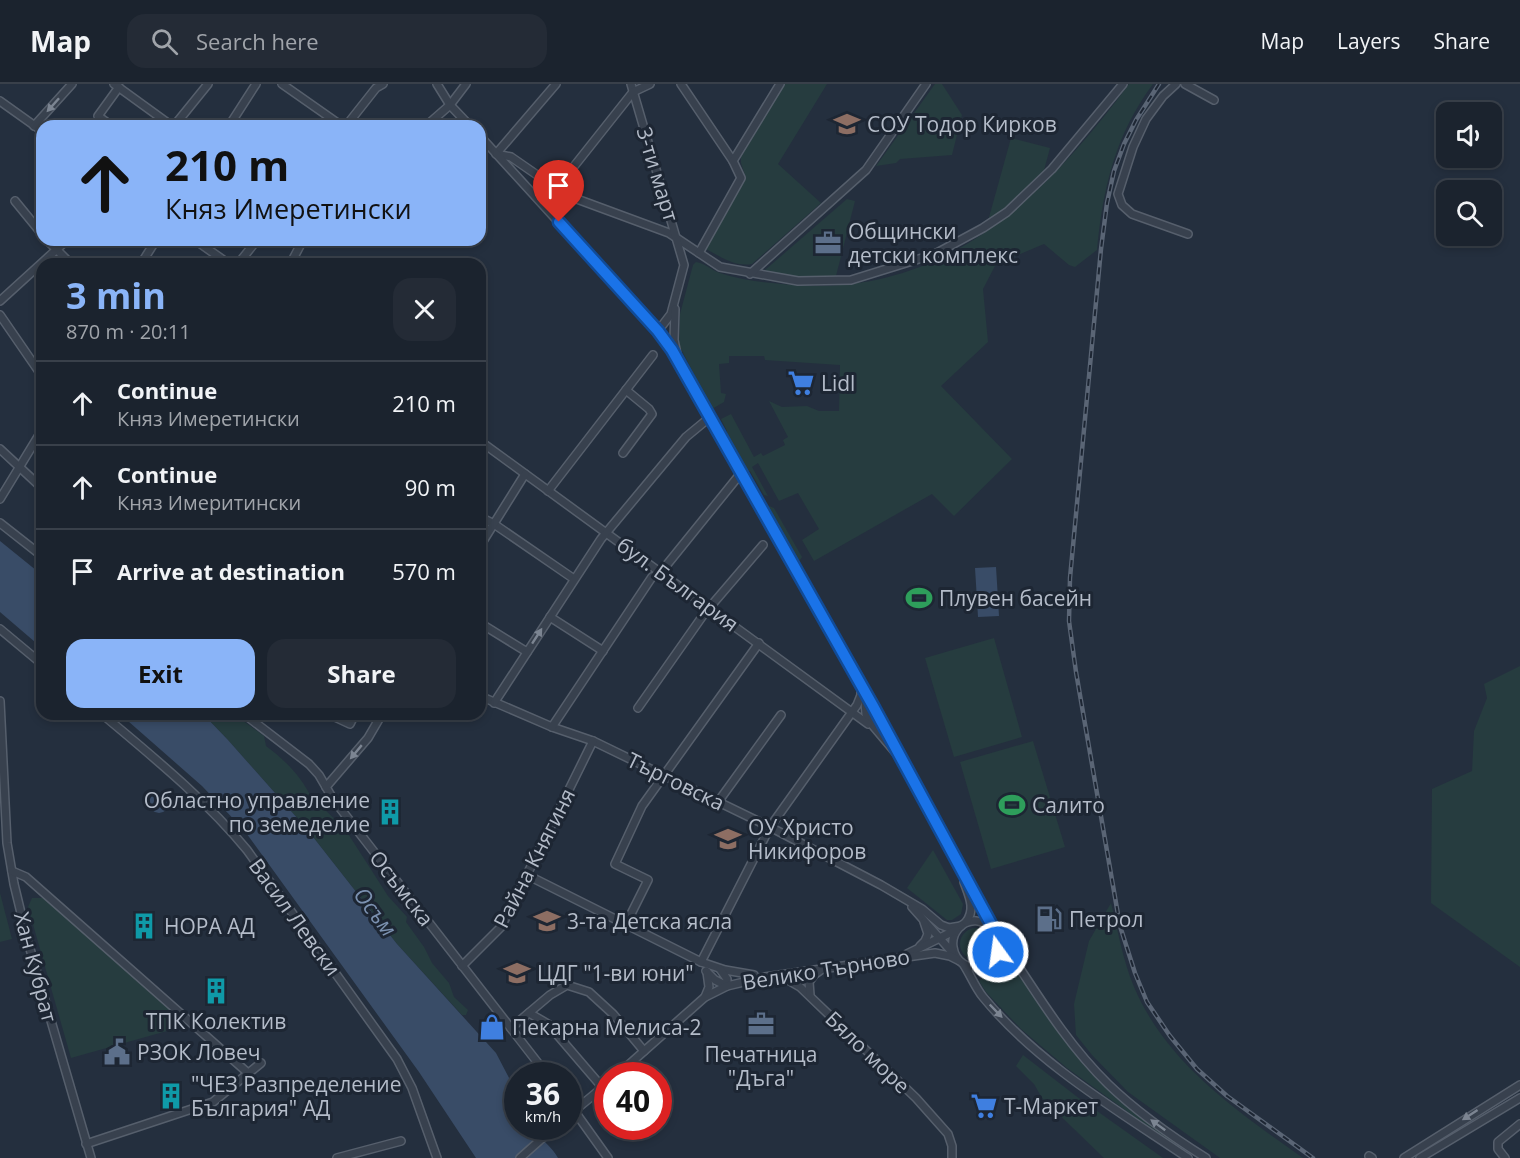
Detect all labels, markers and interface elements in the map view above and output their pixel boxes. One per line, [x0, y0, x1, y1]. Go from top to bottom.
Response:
search box [127, 14, 547, 68]
text: Map [30, 22, 91, 60]
icon: search [148, 25, 181, 58]
text: Search here [196, 26, 319, 56]
text: Map [1261, 27, 1304, 55]
text: Layers [1337, 27, 1401, 55]
text: Share [1434, 27, 1490, 55]
one-way arrow [47, 97, 60, 112]
map controls [1436, 102, 1502, 246]
button: sound [1436, 102, 1502, 168]
school or university icon: СОУ Тодор Кирков [832, 109, 862, 139]
place label: СОУ Тодор Кирков [867, 110, 1057, 138]
street label: 3-ти март [630, 123, 686, 225]
text: 210 m [165, 136, 289, 193]
icon: ahead [66, 144, 144, 222]
pin [533, 160, 584, 222]
icon: arrive [542, 169, 575, 202]
button: search [1436, 180, 1502, 246]
text: Княз Имеретински [165, 190, 412, 227]
place label: Общински детски комплекс [848, 217, 1018, 269]
office icon: Общински детски комплекс [813, 228, 843, 258]
text: 3 min [66, 271, 166, 320]
button: close [393, 278, 456, 341]
text: 870 m · 20:11 [66, 318, 191, 345]
supermarket icon: Lidl [786, 368, 816, 398]
place label: Lidl [821, 369, 855, 397]
text: Continue [117, 375, 217, 405]
icon: ahead [66, 387, 99, 420]
text: 210 m [392, 388, 456, 418]
text: Княз Имеретински [117, 405, 300, 432]
text: Continue [117, 459, 217, 489]
icon: ahead [66, 471, 99, 504]
text: 90 m [405, 472, 456, 502]
text: Княз Имеритински [117, 489, 301, 516]
street label: бул. България [612, 530, 744, 638]
icon: arrive [66, 555, 99, 588]
text: Arrive at destination [117, 556, 345, 586]
text: 570 m [392, 556, 456, 586]
sports icon: Плувен басейн [904, 583, 934, 613]
place label: Плувен басейн [939, 584, 1092, 612]
one-way arrow [531, 628, 542, 644]
button: Exit [66, 639, 255, 708]
button: Share [267, 639, 456, 708]
one-way arrow [350, 744, 363, 760]
street label: Търговска [623, 745, 729, 817]
street label: Райна Княгиня [487, 783, 581, 933]
place label: Областно управление по земеделие [144, 786, 370, 838]
sports icon: Салито [997, 790, 1027, 820]
place label: Салито [1032, 791, 1105, 819]
building icon: Областно управление по земеделие [375, 797, 405, 827]
place label: ОУ Христо Никифоров [748, 813, 866, 865]
school or university icon: ОУ Христо Никифоров [713, 824, 743, 854]
street label: Осъмска [365, 845, 439, 931]
street label: Васил Левски [243, 853, 347, 981]
water label: Осъм [349, 881, 403, 941]
fuel station icon: Петрол [1034, 904, 1064, 934]
place label: Петрол [1069, 905, 1143, 933]
school or university icon: 3-та Детска ясла [532, 906, 562, 936]
place label: 3-та Детска ясла [567, 907, 732, 935]
street label: Хан Кубрат [8, 909, 64, 1025]
building icon: НОРА АД [129, 911, 159, 941]
place label: НОРА АД [164, 912, 255, 940]
position arrow [966, 920, 1030, 984]
street label: Велико Търново [740, 942, 912, 996]
school or university icon: ЦДГ "1-ви юни" [502, 958, 532, 988]
place label: ЦДГ "1-ви юни" [537, 959, 694, 987]
building icon: ТПК Колектив [201, 976, 231, 1006]
one-way arrow [989, 1003, 1003, 1018]
street label: Бяло море [820, 1005, 916, 1099]
place label: ТПК Колектив [146, 1007, 286, 1035]
office icon: Печатница "Дъга" [746, 1009, 776, 1039]
shop icon: Пекарна Мелиса-2 [477, 1012, 507, 1042]
place label: Пекарна Мелиса-2 [512, 1013, 701, 1041]
public building icon: РЗОК Ловеч [102, 1037, 132, 1067]
place label: РЗОК Ловеч [137, 1038, 260, 1066]
place label: Печатница "Дъга" [705, 1040, 817, 1092]
speed limit sign: 40 [594, 1062, 672, 1140]
place label: "ЧЕЗ Разпределение България" АД [191, 1070, 402, 1122]
text: 36 [526, 1073, 560, 1114]
building icon: "ЧЕЗ Разпределение България" АД [156, 1081, 186, 1111]
supermarket icon: Т-Маркет [969, 1091, 999, 1121]
place label: Т-Маркет [1004, 1092, 1098, 1120]
text: km/h [525, 1106, 561, 1126]
one-way arrow [1462, 1109, 1478, 1120]
one-way arrow [1150, 1119, 1166, 1131]

